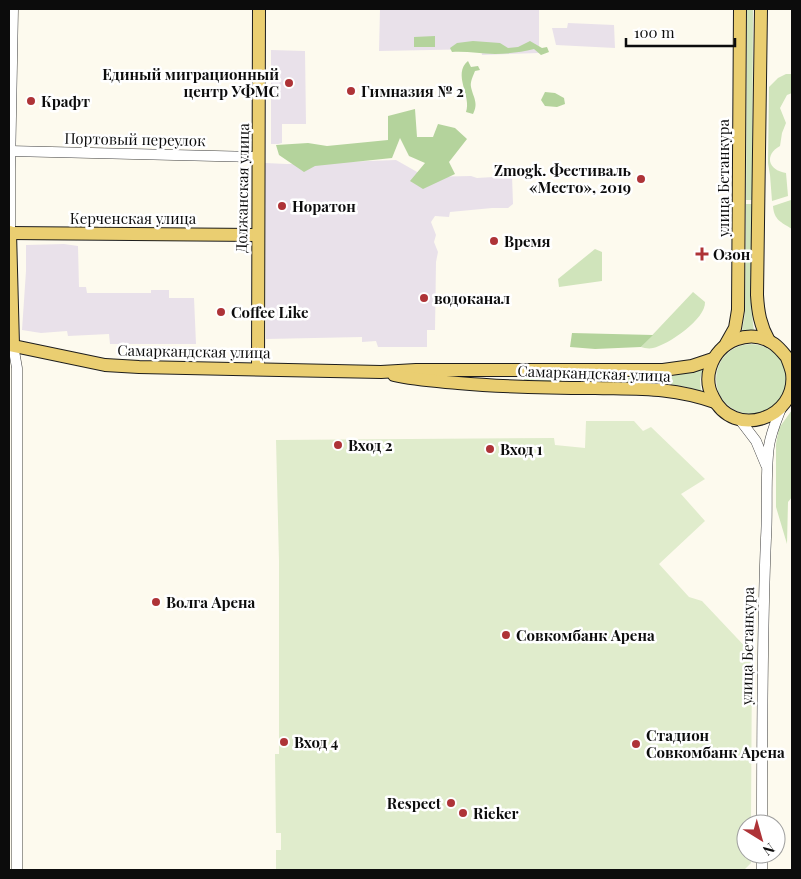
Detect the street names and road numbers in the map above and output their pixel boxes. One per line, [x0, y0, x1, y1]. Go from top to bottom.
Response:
street label: улица Бетанкура [713, 118, 733, 238]
street label: Должанская улица [231, 122, 253, 253]
street label: Портовый переулок [64, 128, 206, 150]
street label: Керченская улица [70, 208, 197, 228]
street label: Самаркандская улица [117, 340, 271, 362]
street label: Самаркандская улица [517, 360, 671, 386]
street label: улица Бетанкура [736, 586, 758, 706]

